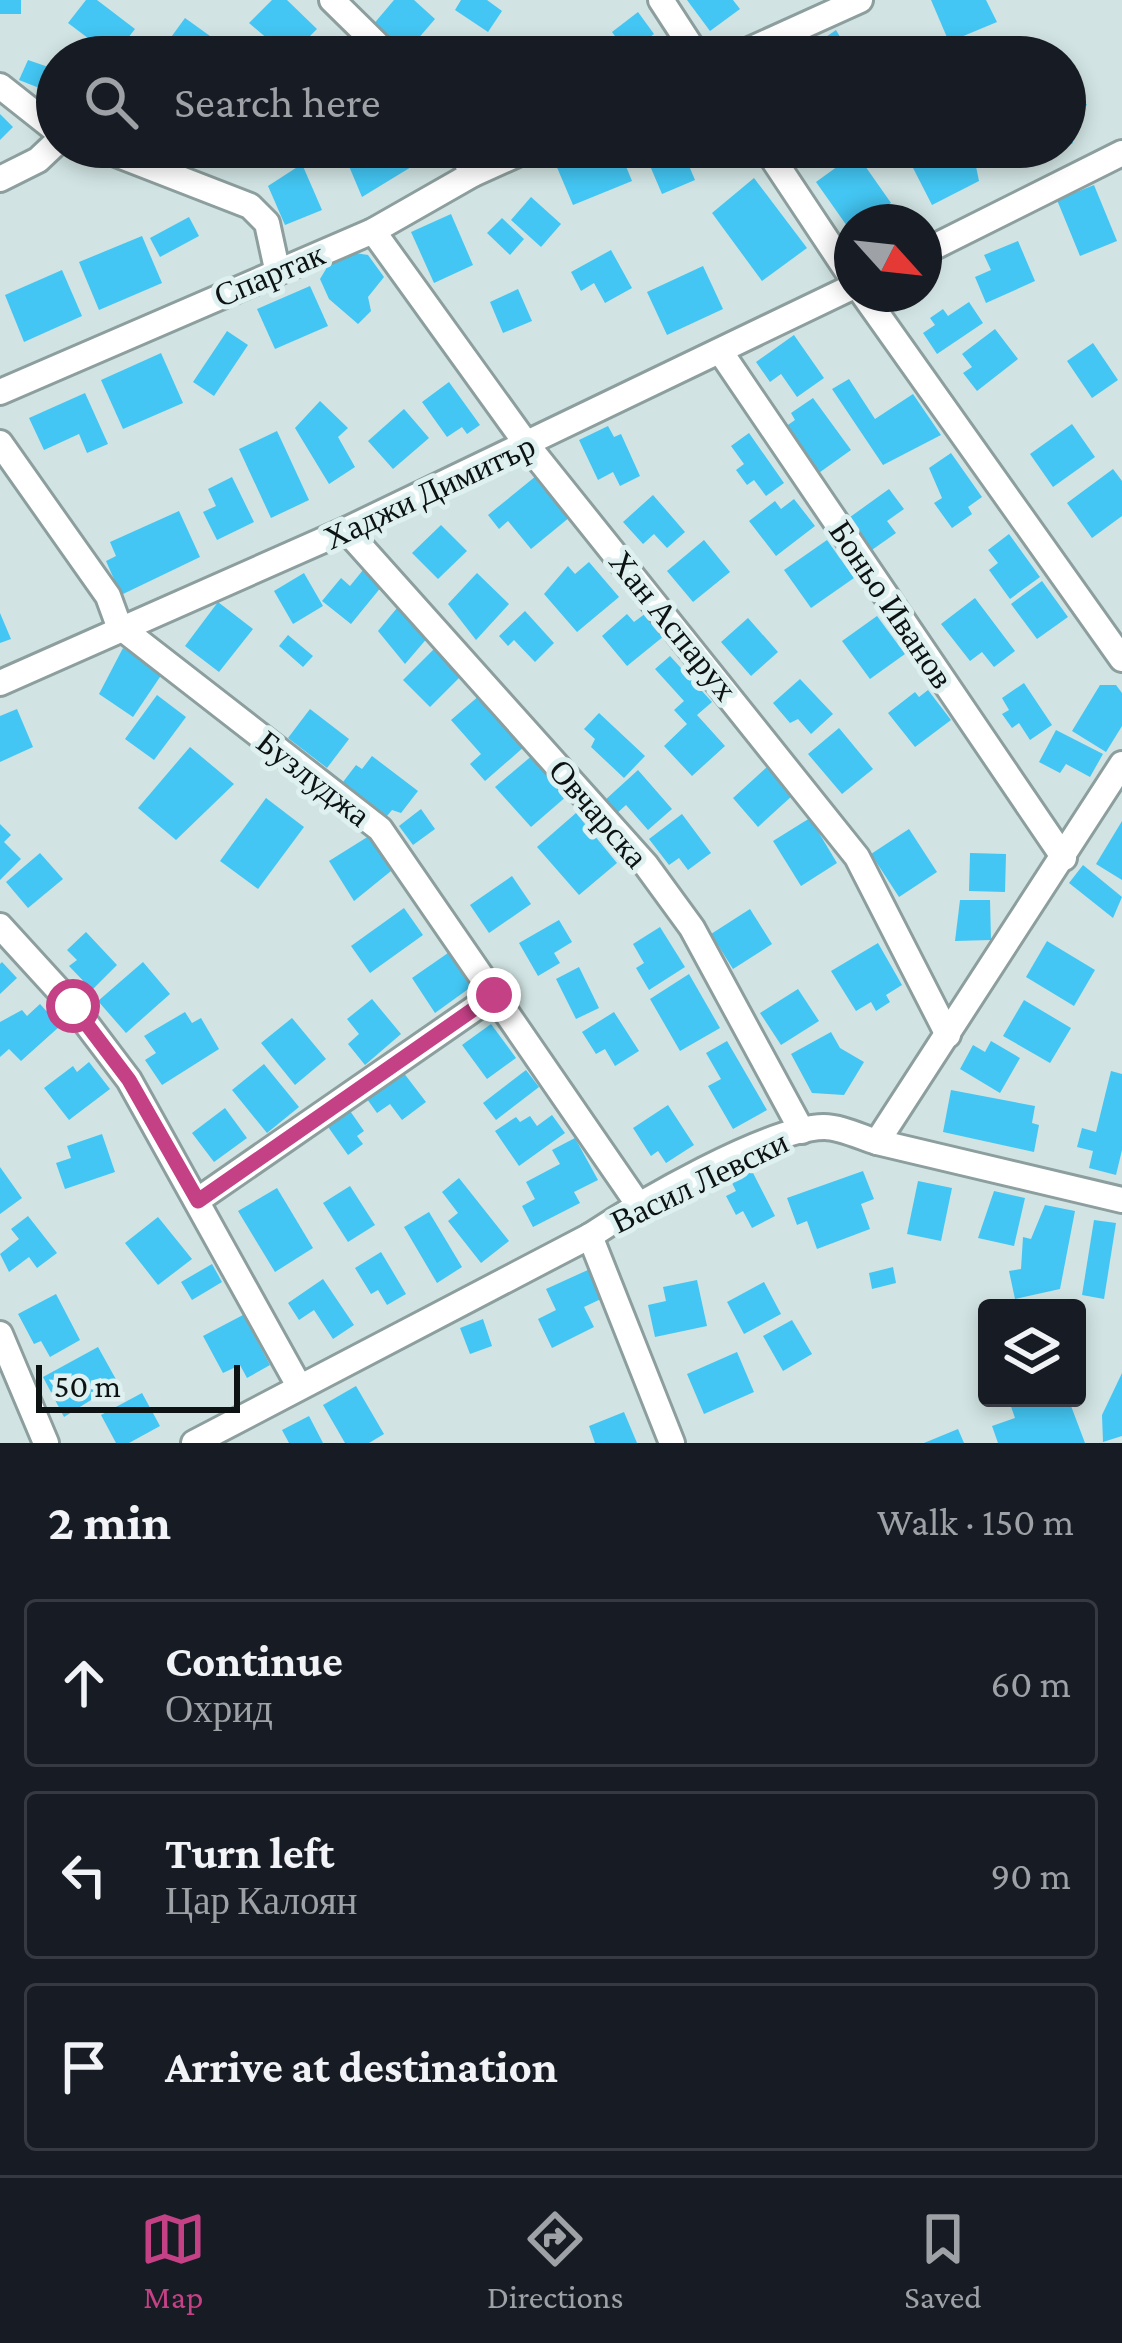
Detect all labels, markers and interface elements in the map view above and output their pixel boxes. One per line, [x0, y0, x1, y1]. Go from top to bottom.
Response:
search box [36, 36, 1086, 168]
icon: search [78, 69, 144, 135]
text: Search here [174, 77, 381, 127]
north arrow [834, 204, 942, 312]
street label: Спартак [209, 234, 331, 314]
street label: Хаджи Димитър [318, 426, 541, 557]
street label: Боньо Иванов [822, 513, 961, 695]
street label: Хан Аспарух [602, 543, 745, 708]
street label: Бузлуджа [250, 723, 378, 834]
street label: Овчарска [542, 752, 656, 875]
route end [467, 968, 521, 1022]
route start [46, 979, 100, 1033]
street label: Васил Левски [605, 1123, 794, 1240]
map controls [978, 1299, 1086, 1407]
button: layers [978, 1299, 1086, 1407]
scale bar [36, 1359, 240, 1412]
text: 50 m [54, 1367, 121, 1404]
text: 2 min [48, 1493, 171, 1550]
text: Walk · 150 m [877, 1500, 1074, 1543]
text: Continue [165, 1636, 343, 1686]
icon: ahead [51, 1650, 117, 1716]
text: 60 m [990, 1662, 1071, 1705]
text: Охрид [165, 1687, 273, 1730]
text: Turn left [165, 1828, 334, 1878]
icon: left [51, 1842, 117, 1908]
text: 90 m [990, 1854, 1071, 1897]
text: Цар Калоян [165, 1879, 357, 1922]
icon: arrive [51, 2034, 117, 2100]
text: Arrive at destination [165, 2042, 558, 2092]
tab: Map [140, 2206, 206, 2315]
tab: Directions [487, 2206, 624, 2315]
tab: Saved [904, 2206, 982, 2315]

